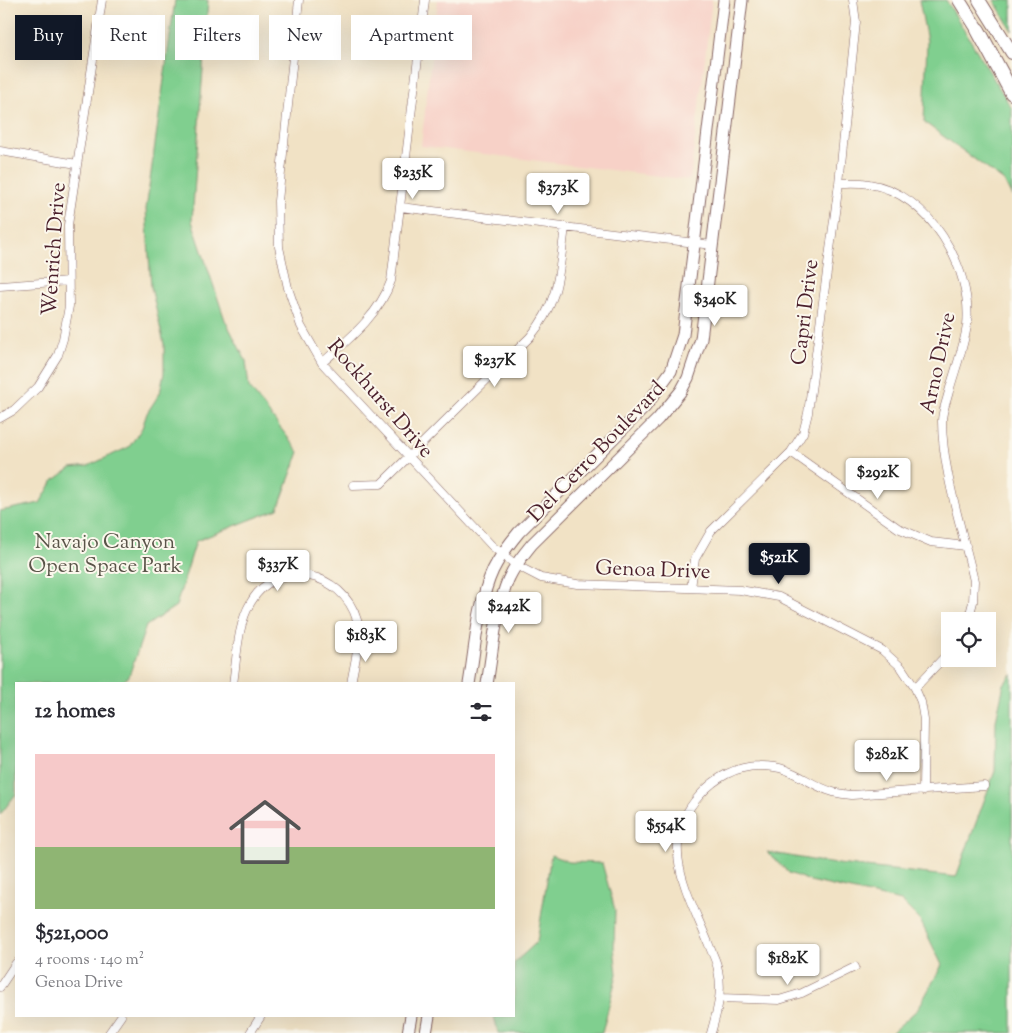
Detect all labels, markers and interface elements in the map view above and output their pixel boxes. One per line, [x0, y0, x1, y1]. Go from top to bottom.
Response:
chip: Buy [15, 15, 82, 60]
chip: Rent [92, 15, 165, 60]
chip: Filters [175, 15, 259, 60]
chip: New [269, 15, 341, 60]
chip: Apartment [351, 15, 472, 60]
pin: $235K [378, 158, 448, 200]
text: $235K [393, 162, 433, 185]
pin: $373K [523, 172, 593, 215]
text: $373K [537, 177, 579, 200]
street label: Wenrich Drive [35, 181, 75, 317]
street label: Capri Drive [785, 258, 827, 367]
pin: $340K [680, 284, 750, 327]
text: $340K [694, 289, 736, 312]
street label: Arno Drive [914, 310, 964, 417]
street label: Rockhurst Drive [319, 333, 440, 465]
pin: $237K [460, 346, 530, 388]
text: $237K [474, 350, 516, 373]
street label: Del Cerro Boulevard [522, 375, 673, 530]
pin: $292K [843, 458, 913, 500]
text: $292K [857, 462, 899, 485]
park label: Navajo Canyon Open Space Park [28, 528, 182, 582]
pin: $521K [744, 542, 814, 585]
text: $521K [760, 547, 798, 570]
pin: $337K [243, 550, 313, 592]
text: $337K [257, 554, 299, 577]
street label: Genoa Drive [595, 554, 711, 588]
pin: $242K [474, 592, 544, 634]
text: $242K [487, 596, 531, 619]
map controls [941, 612, 996, 667]
button: locate [941, 612, 996, 667]
pin: $183K [331, 620, 401, 663]
text: $183K [346, 625, 386, 648]
text: 12 homes [35, 697, 115, 727]
icon: filters [467, 698, 495, 726]
pin: $282K [852, 740, 922, 782]
text: $282K [866, 744, 908, 767]
icon: home [220, 787, 310, 877]
pin: $554K [631, 810, 701, 853]
text: $554K [646, 815, 686, 838]
text: $521,000 [35, 919, 108, 949]
pin: $182K [753, 944, 823, 986]
text: $182K [768, 948, 808, 971]
text: 4 rooms · 140 m² [35, 949, 144, 972]
text: Genoa Drive [35, 972, 123, 995]

